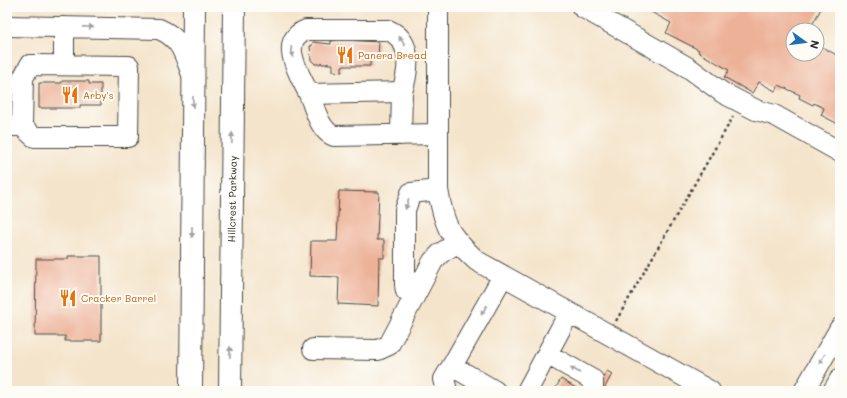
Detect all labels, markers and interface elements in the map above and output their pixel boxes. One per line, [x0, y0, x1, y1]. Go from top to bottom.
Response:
north arrow [785, 22, 825, 62]
one-way arrow [82, 24, 95, 30]
one-way arrow [398, 35, 405, 47]
text: N [807, 39, 823, 50]
restaurant icon: Panera Bread [335, 45, 355, 65]
one-way arrow [289, 46, 295, 58]
place label: Panera Bread [358, 48, 427, 62]
restaurant icon: Arby's [60, 85, 80, 105]
place label: Arby's [83, 88, 114, 102]
one-way arrow [190, 96, 196, 109]
one-way arrow [229, 131, 235, 144]
street label: Hillcrest Parkway [224, 156, 240, 242]
one-way arrow [404, 198, 410, 210]
one-way arrow [189, 226, 195, 239]
restaurant icon: Cracker Barrel [58, 288, 78, 308]
place label: Cracker Barrel [81, 291, 156, 305]
one-way arrow [481, 304, 487, 316]
one-way arrow [227, 345, 233, 358]
one-way arrow [818, 353, 825, 365]
one-way arrow [569, 366, 581, 373]

